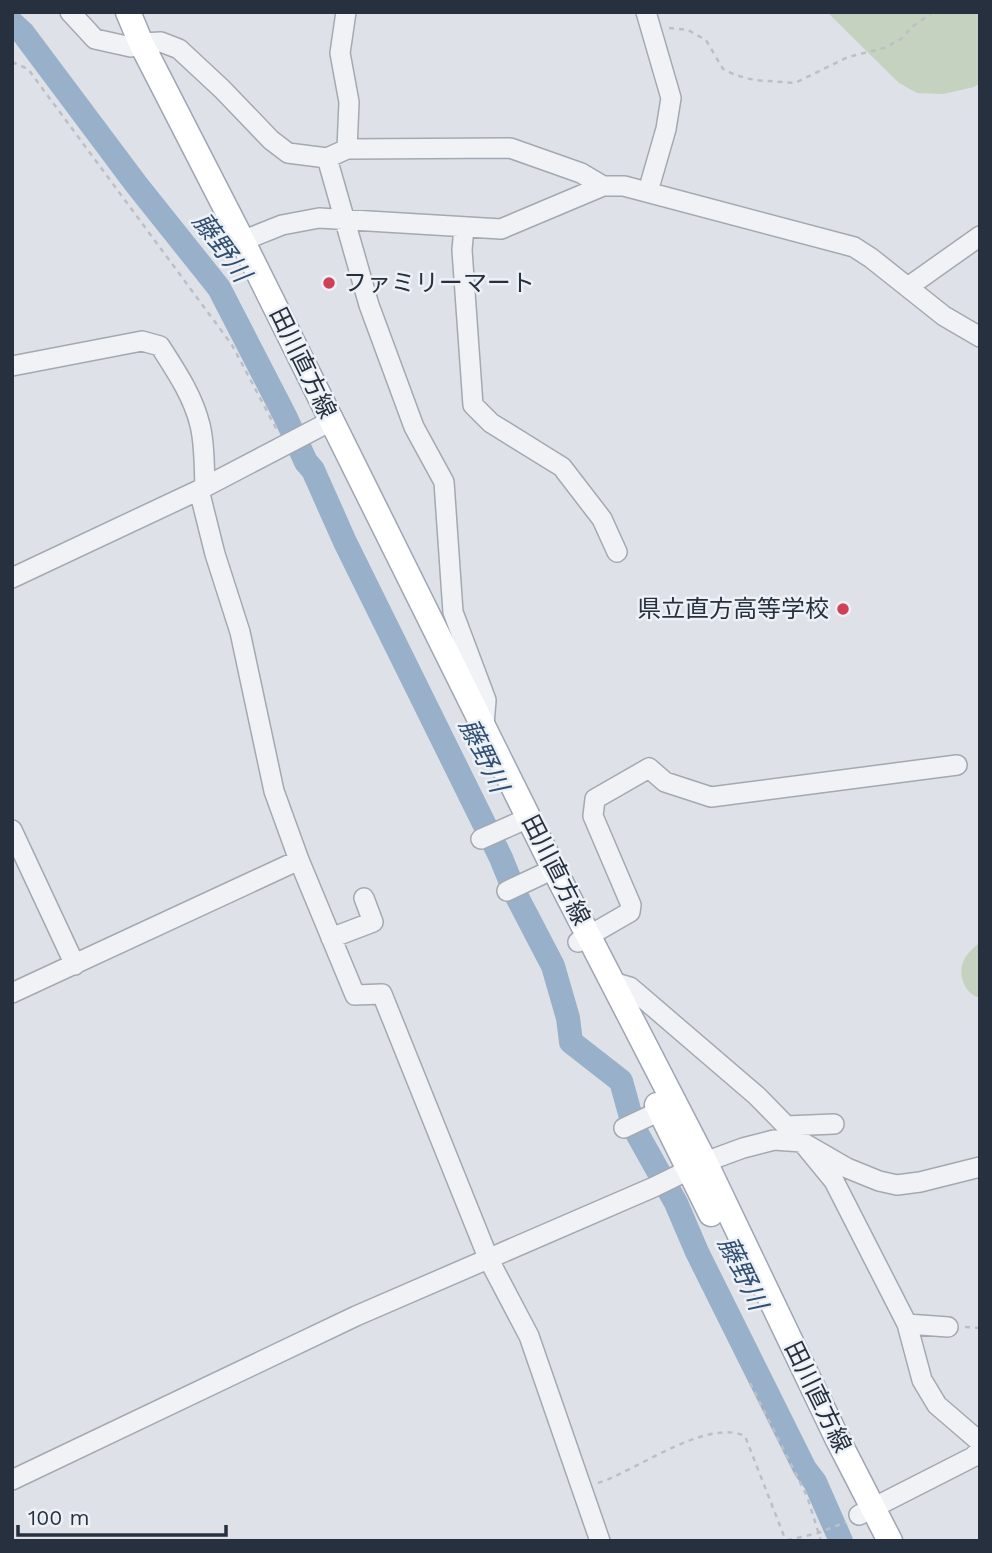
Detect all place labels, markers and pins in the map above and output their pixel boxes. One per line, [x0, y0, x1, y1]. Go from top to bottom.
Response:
place label: ファミリーマート [343, 269, 535, 297]
marker: ファミリーマート [321, 275, 337, 291]
place label: 県立直方高等学校 [637, 595, 829, 623]
marker: 県立直方高等学校 [835, 601, 851, 617]

